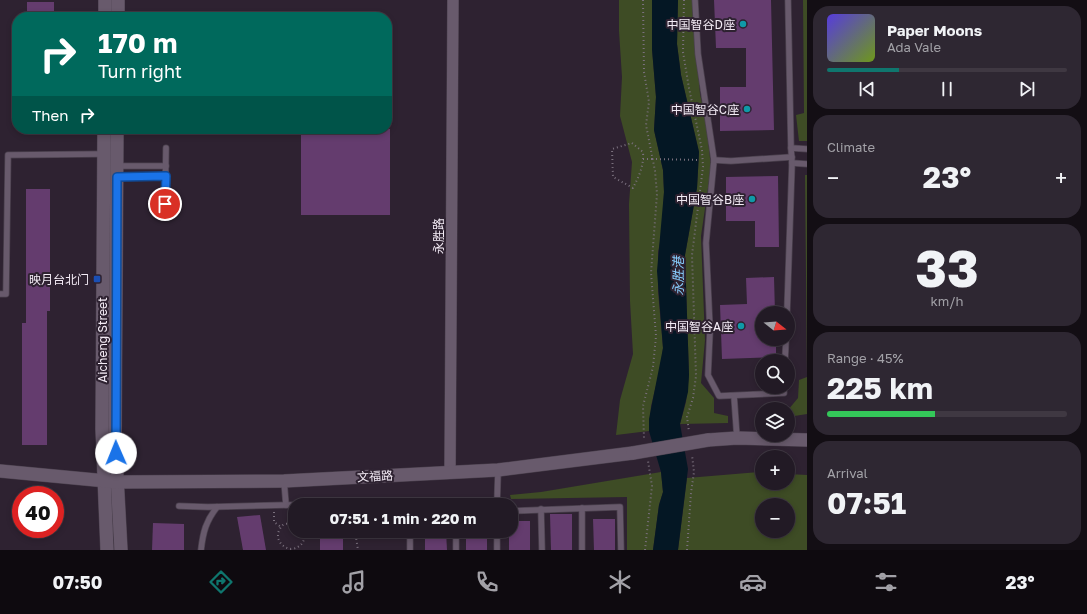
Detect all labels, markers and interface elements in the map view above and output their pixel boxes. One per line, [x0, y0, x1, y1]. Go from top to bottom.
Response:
place label: 中国智谷D座 [667, 17, 735, 32]
marker: 中国智谷D座 [738, 19, 748, 29]
text: Paper Moons [887, 21, 982, 39]
text: 170 m [98, 26, 177, 59]
icon: right [32, 28, 84, 80]
text: Ada Vale [887, 39, 941, 55]
text: Turn right [98, 60, 182, 82]
icon: previous [856, 78, 878, 100]
icon: pause [936, 78, 958, 100]
icon: next [1016, 78, 1038, 100]
place label: 中国智谷C座 [671, 102, 739, 117]
icon: right [76, 104, 98, 126]
marker: 中国智谷C座 [742, 104, 752, 114]
text: Then [32, 106, 68, 124]
text: Climate [827, 139, 875, 155]
text: 23° [923, 159, 971, 195]
text: − [827, 164, 839, 191]
text: + [1055, 164, 1067, 191]
pin [148, 187, 182, 221]
place label: 中国智谷B座 [676, 192, 744, 207]
icon: arrive [154, 193, 176, 215]
marker: 中国智谷B座 [747, 194, 757, 204]
street label: 永胜路 [431, 218, 446, 254]
text: 33 [915, 236, 979, 298]
water label: 永胜港 [670, 255, 686, 296]
place label: 映月台北门 [29, 272, 89, 287]
marker: 映月台北门 [92, 274, 102, 284]
text: km/h [930, 293, 964, 309]
street label: Aicheng Street [95, 297, 110, 383]
north arrow [755, 306, 795, 346]
map controls [755, 306, 795, 538]
place label: 中国智谷A座 [665, 319, 733, 334]
marker: 中国智谷A座 [736, 321, 746, 331]
text: Range · 45% [827, 350, 903, 366]
button: search [755, 354, 795, 394]
text: 225 km [827, 370, 933, 406]
button: layers [755, 402, 795, 442]
position arrow [95, 432, 137, 474]
button: + [755, 450, 795, 490]
text: Arrival [827, 465, 868, 481]
street label: 文福路 [357, 468, 393, 484]
text: 07:51 [827, 485, 906, 521]
speed limit sign: 40 [12, 486, 64, 538]
button: − [755, 498, 795, 538]
text: 07:51 · 1 min · 220 m [330, 509, 476, 527]
icon: directions [207, 568, 235, 596]
icon: music [340, 568, 368, 596]
icon: phone [473, 568, 501, 596]
icon: climate [606, 568, 634, 596]
icon: car [739, 568, 767, 596]
icon: filters [872, 568, 900, 596]
text: 07:50 [53, 571, 102, 593]
text: 23° [1005, 571, 1034, 593]

